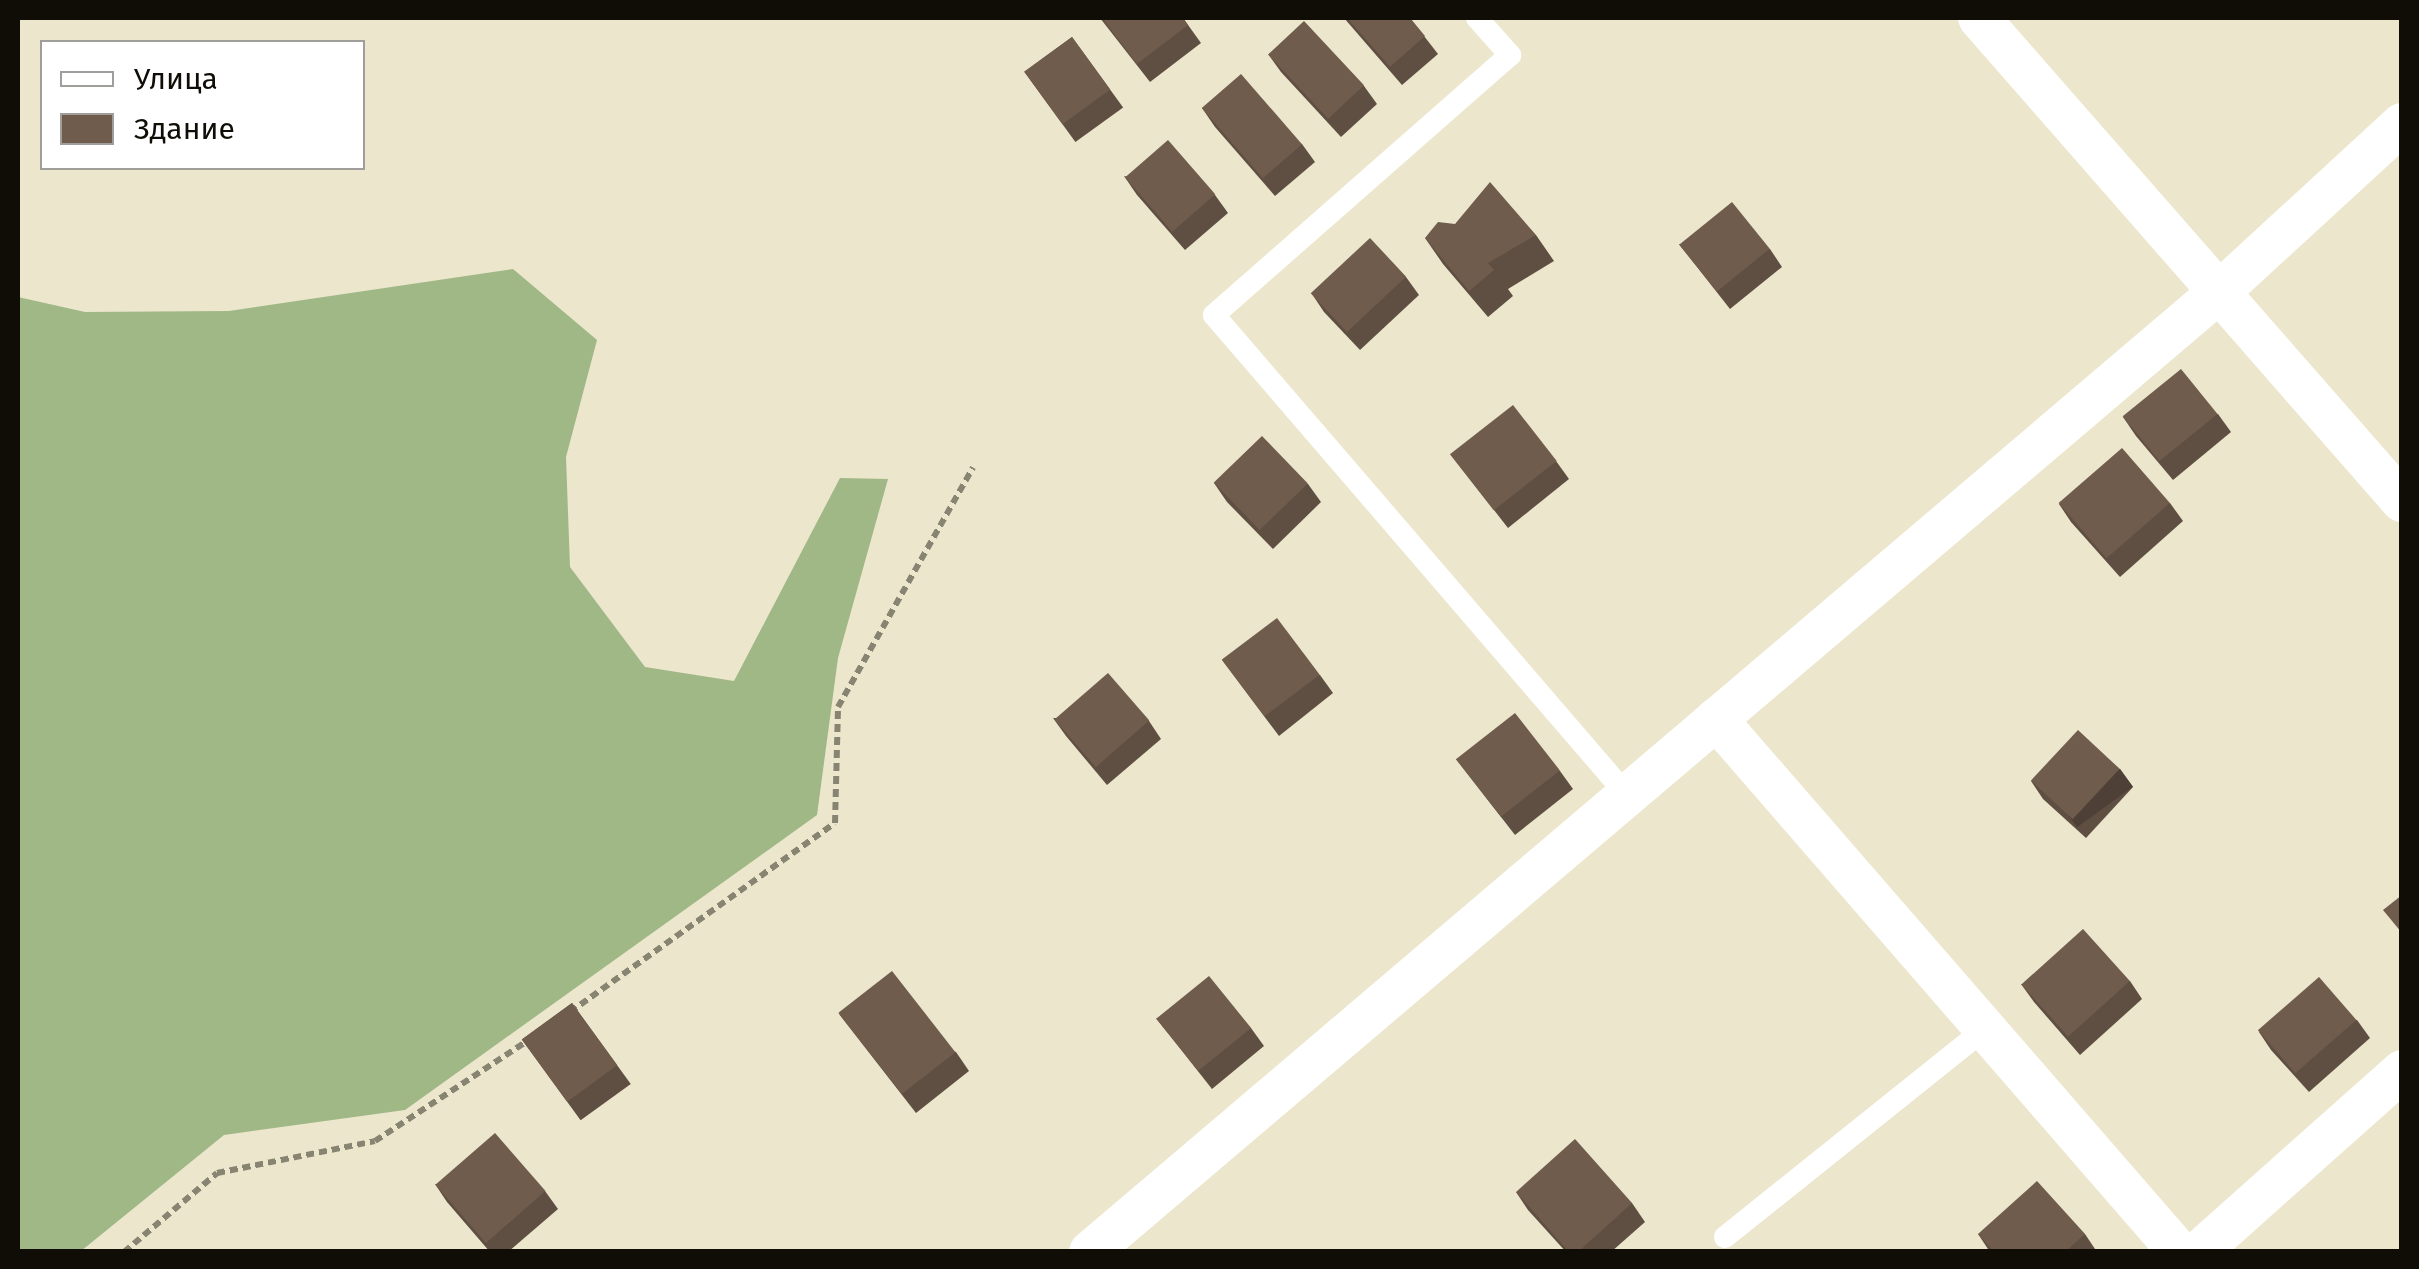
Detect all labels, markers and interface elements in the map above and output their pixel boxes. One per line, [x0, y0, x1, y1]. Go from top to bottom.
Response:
legend [40, 40, 365, 170]
text: Улица [134, 61, 218, 97]
text: Здание [134, 111, 235, 147]

